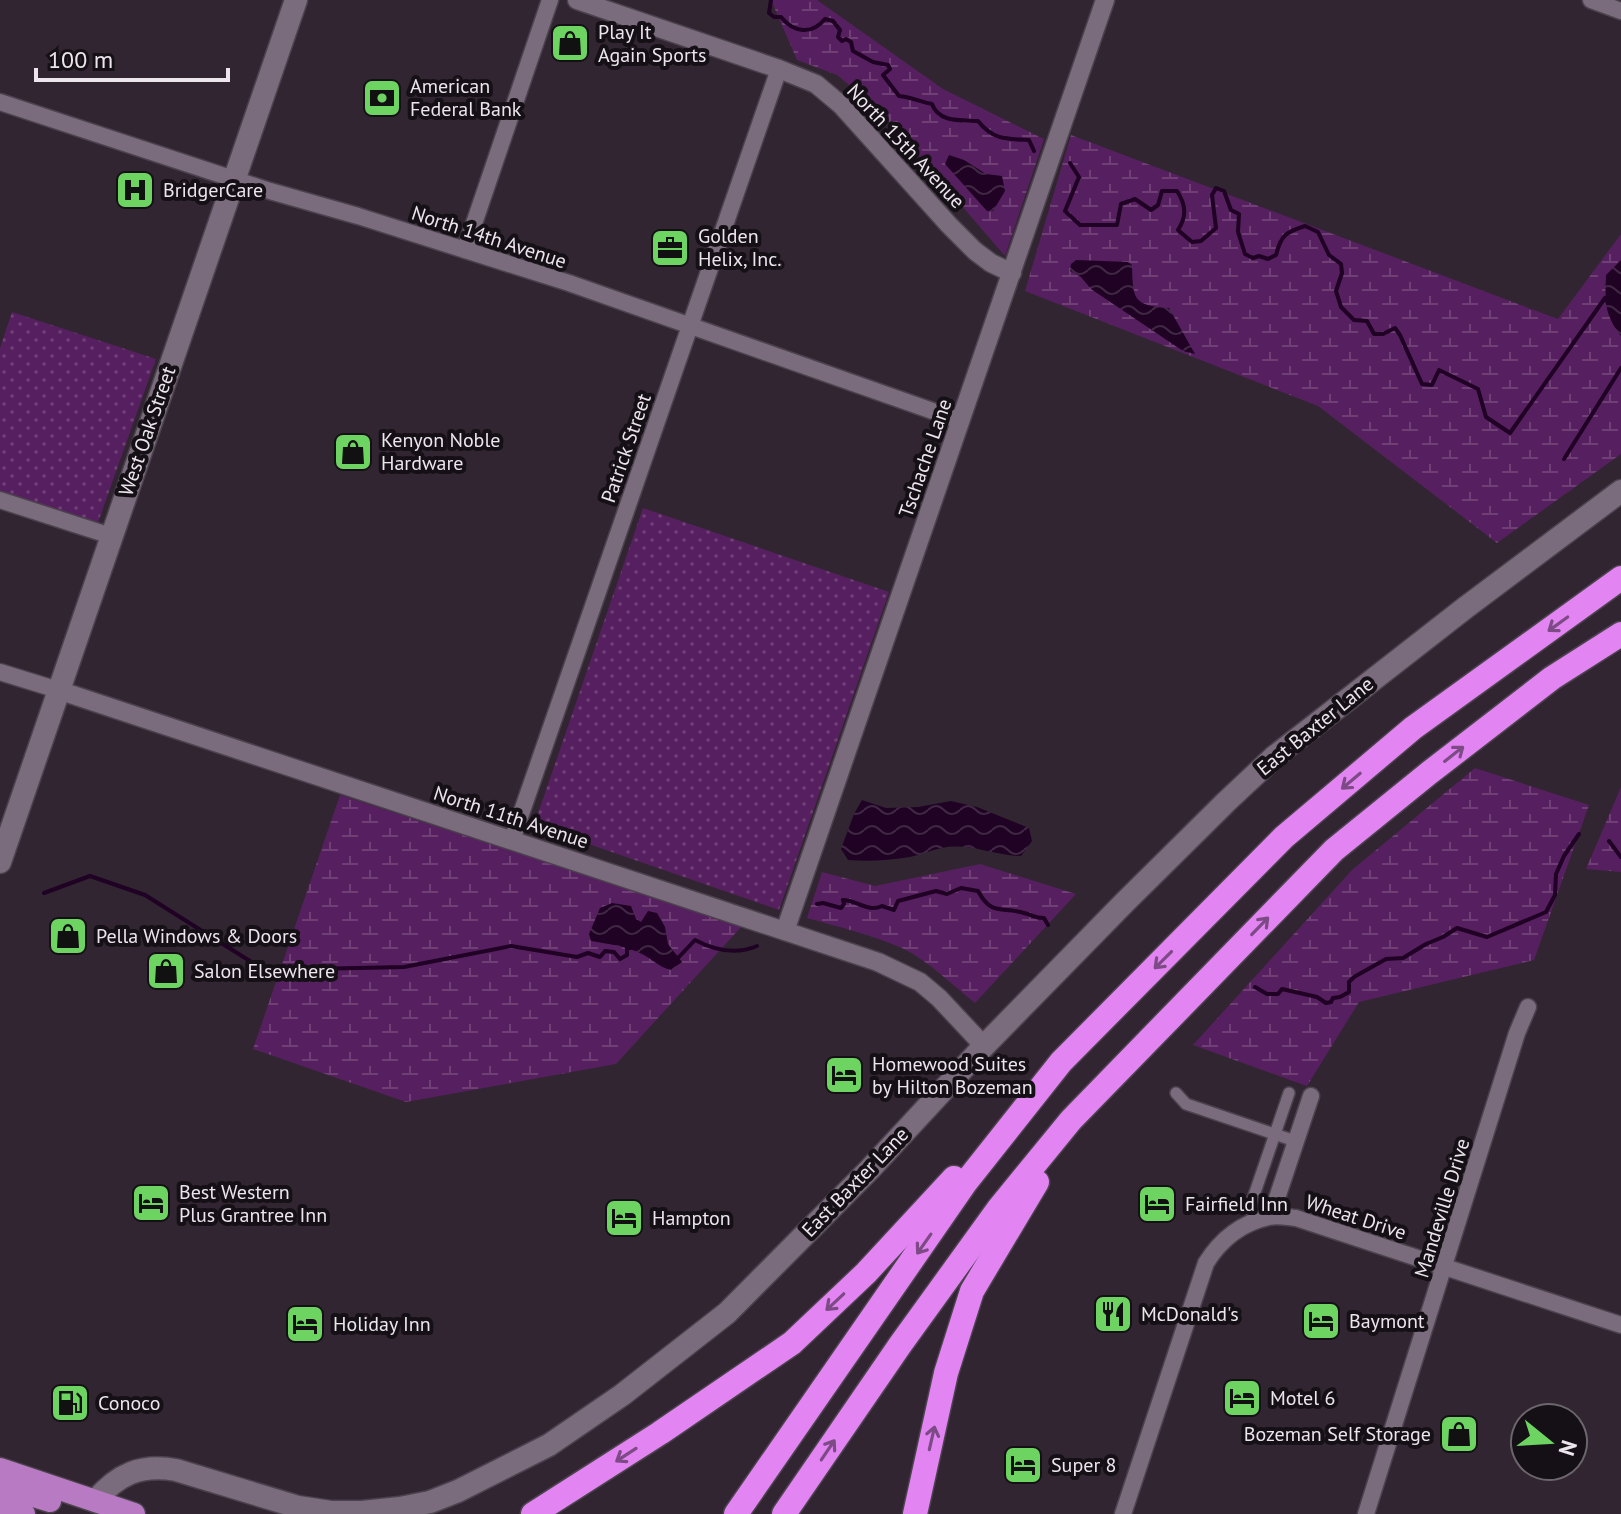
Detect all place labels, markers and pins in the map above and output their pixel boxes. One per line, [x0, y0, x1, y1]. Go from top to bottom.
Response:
place label: Play It Again Sports [598, 19, 707, 68]
shop icon: Play It Again Sports [549, 22, 591, 64]
place label: American Federal Bank [410, 73, 522, 122]
bank icon: American Federal Bank [361, 77, 403, 119]
hospital icon: BridgerCare [114, 169, 156, 211]
place label: BridgerCare [163, 177, 263, 203]
place label: Golden Helix, Inc. [698, 223, 781, 272]
office icon: Golden Helix, Inc. [649, 227, 691, 269]
place label: Kenyon Noble Hardware [381, 427, 500, 476]
shop icon: Kenyon Noble Hardware [332, 431, 374, 473]
shop icon: Pella Windows & Doors [47, 915, 89, 957]
place label: Pella Windows & Doors [96, 923, 297, 949]
shop icon: Salon Elsewhere [145, 950, 187, 992]
place label: Salon Elsewhere [194, 958, 335, 984]
place label: Homewood Suites by Hilton Bozeman [872, 1051, 1033, 1100]
hotel icon: Homewood Suites by Hilton Bozeman [823, 1054, 865, 1096]
place label: Best Western Plus Grantree Inn [179, 1179, 327, 1228]
hotel icon: Best Western Plus Grantree Inn [130, 1182, 172, 1224]
hotel icon: Fairfield Inn [1136, 1183, 1178, 1225]
place label: Fairfield Inn [1185, 1191, 1288, 1217]
hotel icon: Hampton [603, 1197, 645, 1239]
place label: Hampton [652, 1205, 731, 1231]
restaurant icon: McDonald's [1092, 1293, 1134, 1335]
hotel icon: Baymont [1300, 1300, 1342, 1342]
place label: McDonald's [1141, 1301, 1239, 1327]
hotel icon: Holiday Inn [284, 1303, 326, 1345]
place label: Baymont [1349, 1308, 1425, 1334]
place label: Holiday Inn [333, 1311, 431, 1337]
hotel icon: Motel 6 [1221, 1377, 1263, 1419]
fuel station icon: Conoco [49, 1382, 91, 1424]
place label: Motel 6 [1270, 1385, 1335, 1411]
place label: Conoco [98, 1390, 160, 1416]
shop icon: Bozeman Self Storage [1438, 1413, 1480, 1455]
place label: Bozeman Self Storage [1244, 1421, 1431, 1447]
hotel icon: Super 8 [1002, 1444, 1044, 1486]
place label: Super 8 [1051, 1452, 1116, 1478]

